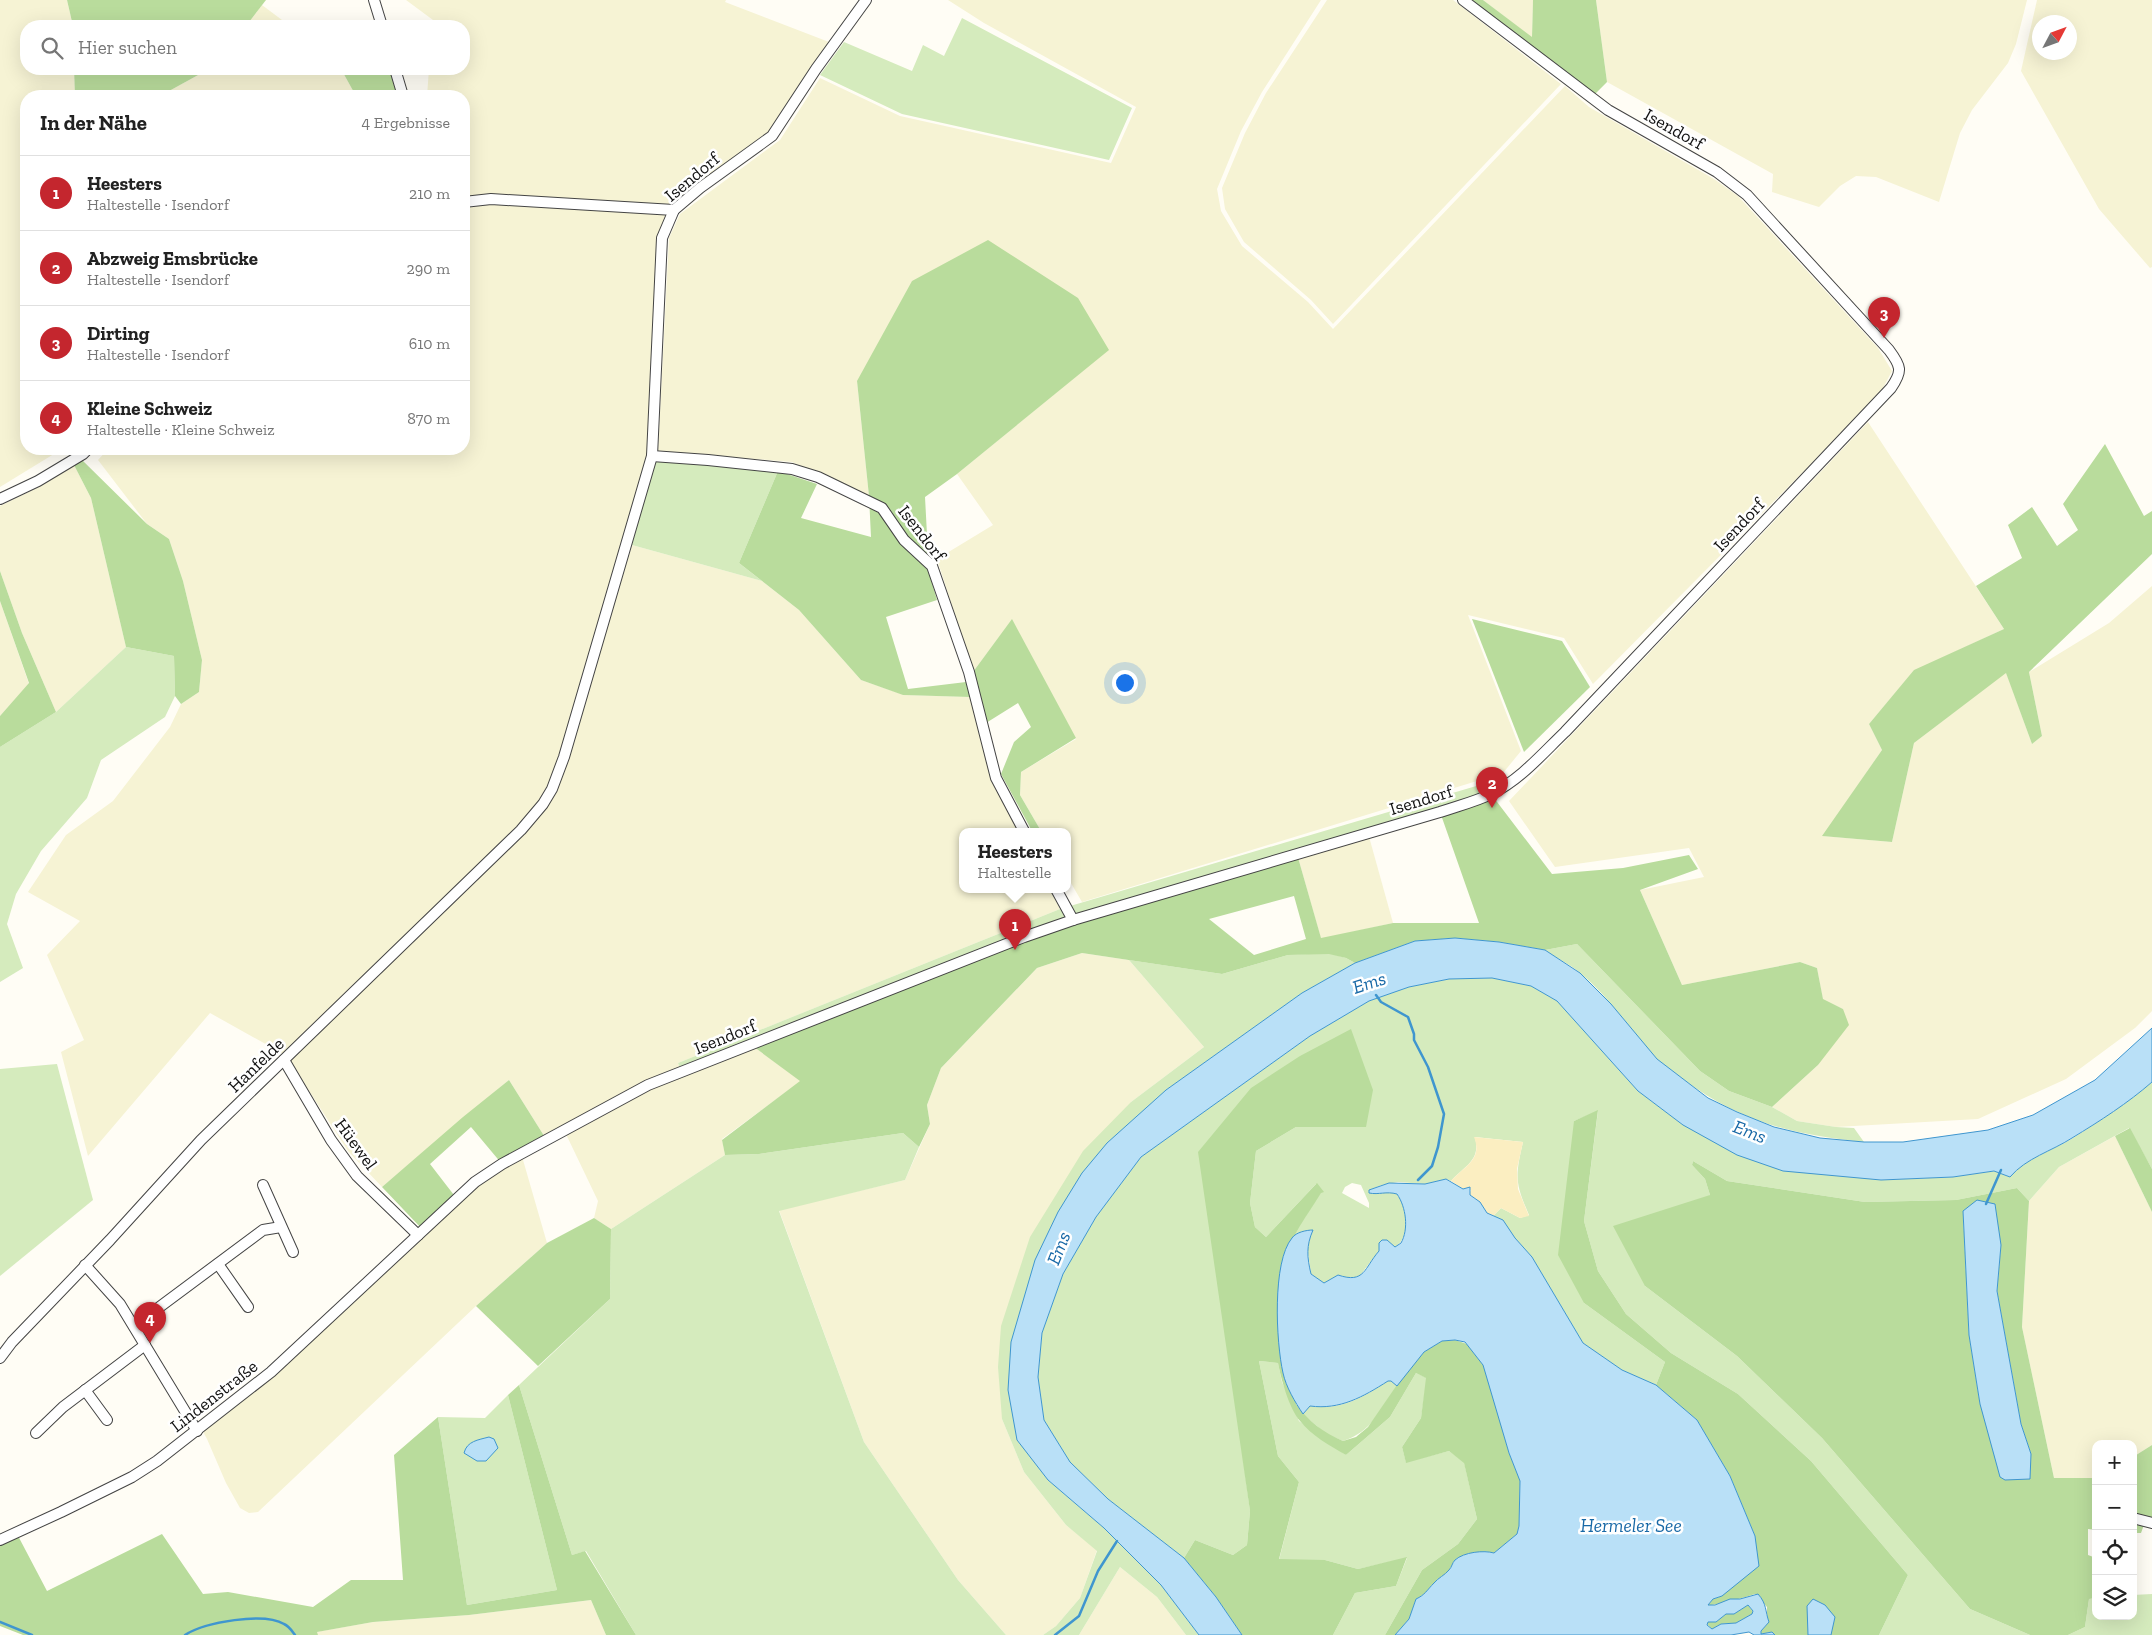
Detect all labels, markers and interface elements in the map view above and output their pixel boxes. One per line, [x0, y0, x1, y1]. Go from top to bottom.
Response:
north arrow [2032, 15, 2077, 60]
search box [20, 20, 470, 75]
icon: search [38, 34, 66, 62]
text: Hier suchen [78, 36, 177, 59]
street label: Isendorf [1640, 104, 1709, 155]
text: In der Nähe [40, 110, 147, 135]
text: 4 Ergebnisse [362, 113, 450, 132]
street label: Isendorf [660, 147, 725, 206]
text: Heesters [87, 172, 162, 195]
text: 1 [53, 184, 59, 203]
text: 210 m [409, 184, 450, 203]
text: Haltestelle · Isendorf [87, 195, 229, 214]
text: Abzweig Emsbrücke [87, 247, 258, 270]
text: 2 [52, 259, 60, 278]
text: 290 m [407, 259, 450, 278]
text: Haltestelle · Isendorf [87, 270, 229, 289]
pin: 3 [1868, 297, 1900, 338]
text: Dirting [87, 322, 150, 345]
text: 3 [52, 334, 60, 353]
text: 610 m [409, 334, 450, 353]
text: Haltestelle · Isendorf [87, 345, 229, 364]
text: Kleine Schweiz [87, 397, 212, 420]
text: 4 [51, 409, 61, 428]
text: 870 m [407, 409, 450, 428]
text: Haltestelle · Kleine Schweiz [87, 420, 275, 439]
street label: Isendorf [1709, 493, 1770, 556]
street label: Isendorf [893, 501, 951, 566]
your location [1112, 670, 1138, 696]
pin: 2 [1476, 767, 1508, 808]
street label: Isendorf [1387, 780, 1456, 820]
popup [959, 828, 1071, 893]
text: Heesters [977, 840, 1053, 863]
text: Haltestelle [977, 863, 1051, 882]
pin: 1 [999, 909, 1031, 950]
water label: Ems [1350, 966, 1389, 999]
street label: Isendorf [691, 1014, 760, 1059]
street label: Hanfelde [223, 1033, 289, 1097]
street label: Hüewel [330, 1114, 382, 1174]
water label: Ems [1730, 1115, 1770, 1148]
water label: Ems [1041, 1228, 1075, 1268]
pin: 4 [134, 1302, 166, 1343]
street label: Lindenstraße [166, 1355, 262, 1437]
map controls [2092, 1440, 2137, 1620]
button: + [2092, 1440, 2137, 1485]
button: − [2092, 1485, 2137, 1530]
water label: Hermeler See [1580, 1514, 1682, 1537]
button: locate [2092, 1530, 2137, 1575]
button: layers [2092, 1575, 2137, 1620]

